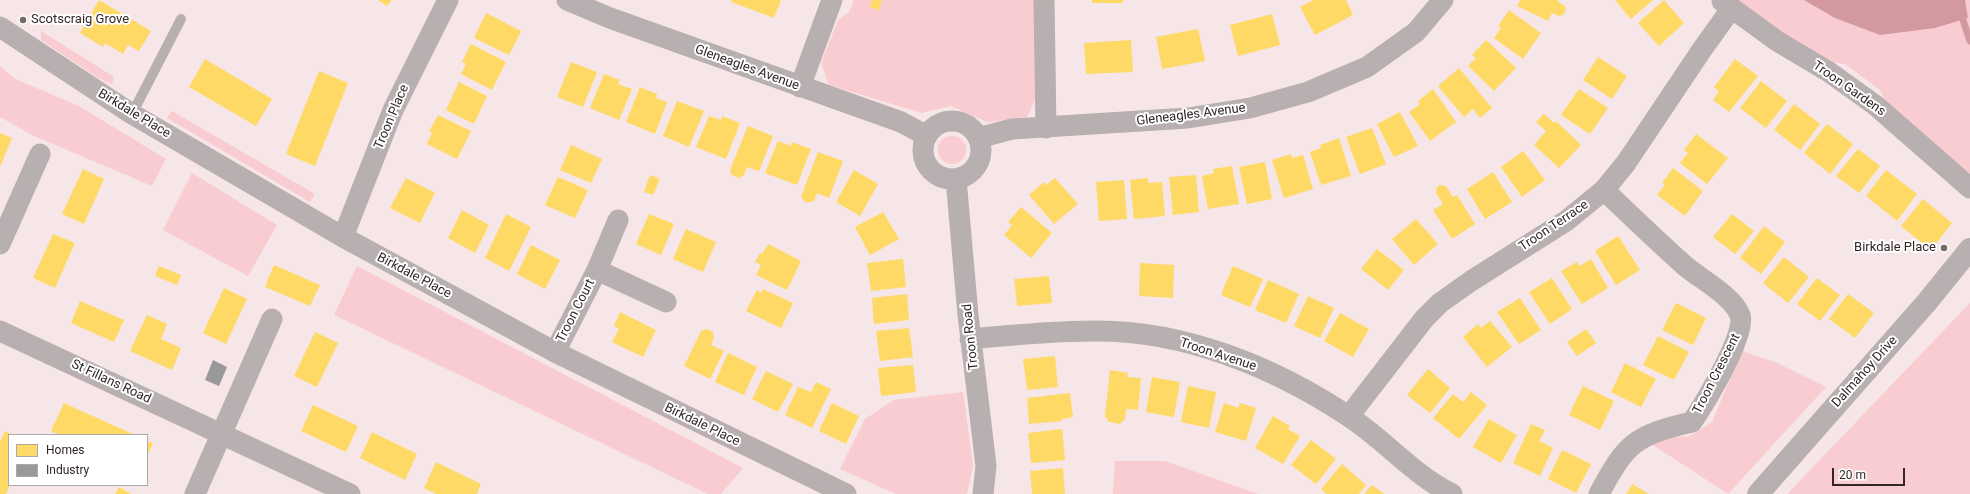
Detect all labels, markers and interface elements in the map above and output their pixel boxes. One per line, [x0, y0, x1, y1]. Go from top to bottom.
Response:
place label: Scotscraig Grove [31, 12, 129, 28]
marker: Scotscraig Grove [18, 15, 28, 25]
street label: Gleneagles Avenue [693, 42, 801, 94]
street label: Troon Gardens [1810, 58, 1888, 120]
street label: Troon Place [371, 82, 413, 152]
street label: Birkdale Place [95, 86, 173, 142]
street label: Gleneagles Avenue [1136, 101, 1246, 129]
street label: Troon Terrace [1516, 197, 1592, 255]
place label: Birkdale Place [1854, 240, 1936, 256]
marker: Birkdale Place [1939, 243, 1949, 253]
street label: Birkdale Place [374, 250, 454, 302]
street label: Troon Court [553, 277, 599, 345]
street label: Troon Road [960, 303, 982, 371]
street label: Troon Crescent [1690, 331, 1744, 417]
street label: Dalmahoy Drive [1829, 333, 1901, 411]
street label: Troon Avenue [1178, 335, 1258, 375]
street label: St Fillans Road [69, 357, 153, 407]
street label: Birkdale Place [662, 400, 742, 450]
legend [8, 434, 148, 486]
text: Homes [46, 443, 84, 457]
scale bar [1834, 460, 1907, 486]
text: Industry [46, 463, 89, 477]
text: 20 m [1839, 468, 1866, 482]

